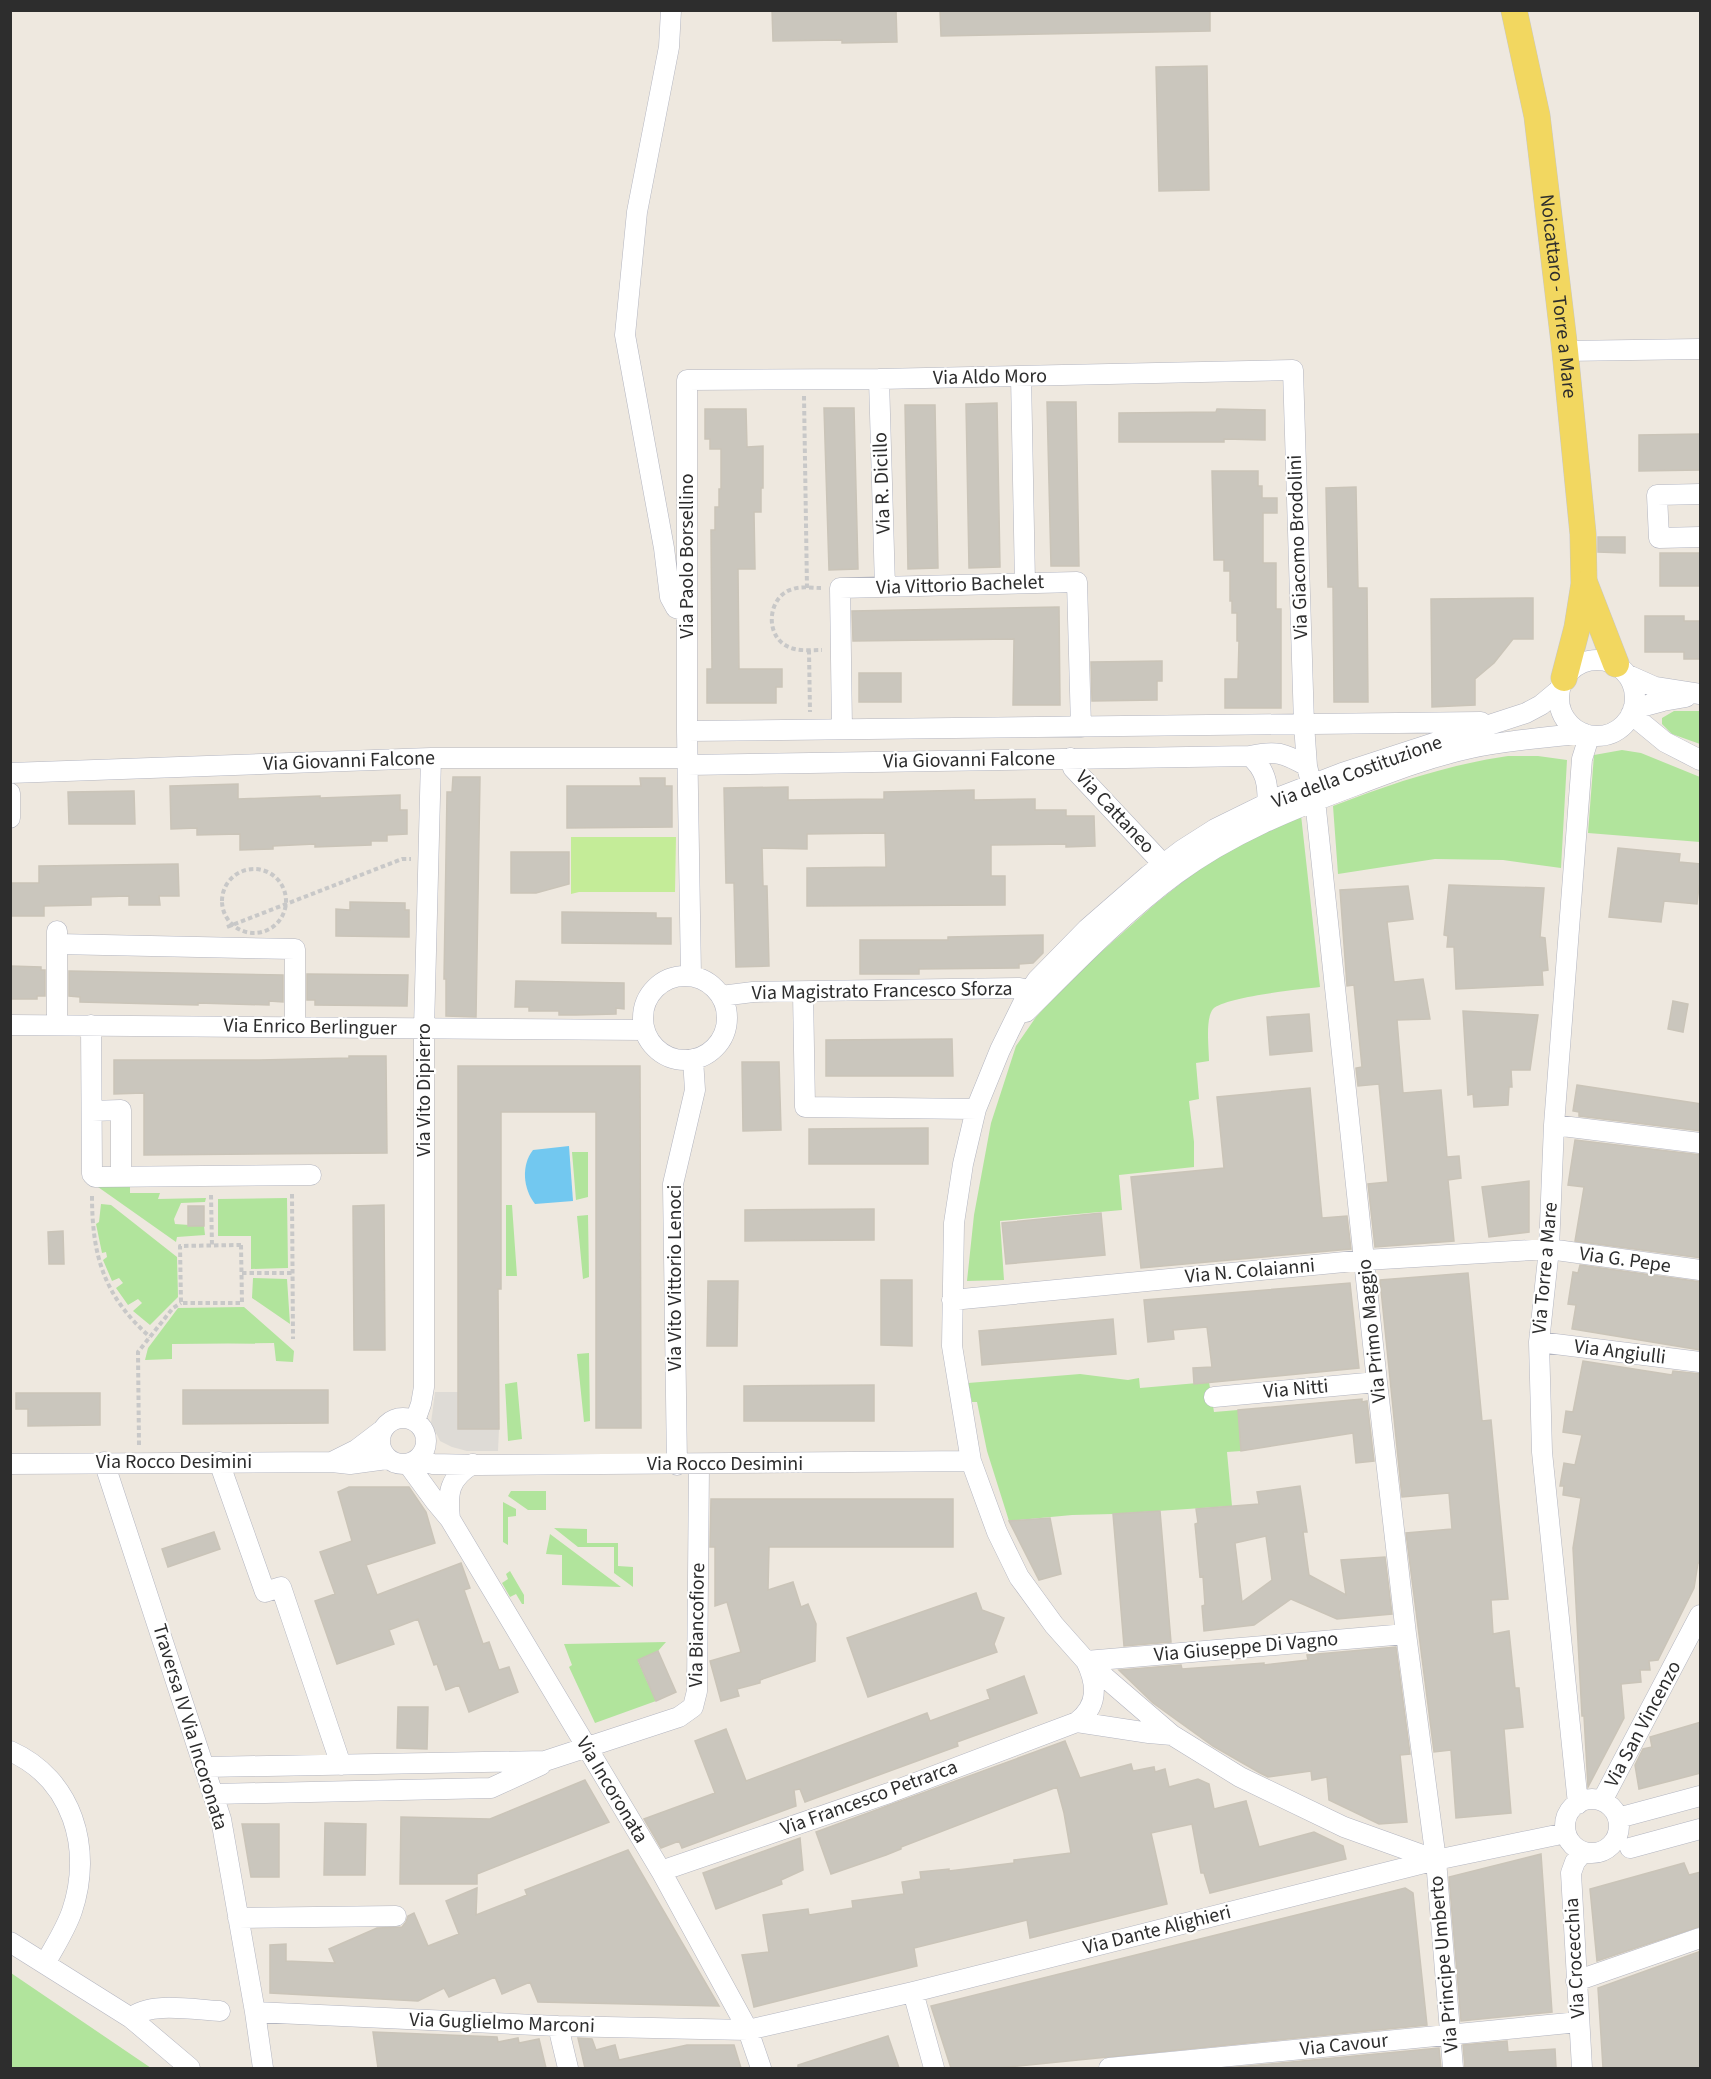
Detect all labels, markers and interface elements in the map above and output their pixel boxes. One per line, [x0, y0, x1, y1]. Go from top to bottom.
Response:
street label: Noicattaro - Torre a Mare [1532, 193, 1584, 400]
street label: Via Aldo Moro [933, 362, 1047, 392]
street label: Via R. Dicillo [866, 432, 898, 534]
street label: Via Giacomo Brodolini [1281, 454, 1315, 640]
street label: Via Paolo Borsellino [673, 473, 701, 639]
street label: Via Vittorio Bachelet [875, 568, 1045, 602]
street label: Via della Costituzione [1268, 728, 1446, 816]
street label: Via Giovanni Falcone [263, 744, 435, 778]
street label: Via Giovanni Falcone [883, 745, 1055, 775]
street label: Via Cattaneo [1069, 764, 1161, 860]
street label: Via Magistrato Francesco Sforza [751, 975, 1013, 1007]
street label: Via Enrico Berlinguer [223, 1011, 397, 1043]
street label: Via Vito Dipierro [410, 1023, 438, 1157]
street label: Via Vito Vittorio Lenoci [661, 1185, 689, 1371]
street label: Via Torre a Mare [1525, 1201, 1565, 1335]
street label: Via G. Pepe [1577, 1240, 1673, 1280]
street label: Via N. Colaianni [1184, 1251, 1316, 1291]
street label: Via Primo Maggio [1351, 1258, 1393, 1404]
street label: Via Angiulli [1573, 1332, 1667, 1372]
street label: Via Nitti [1262, 1372, 1330, 1406]
street label: Via Rocco Desimini [96, 1448, 252, 1476]
street label: Via Rocco Desimini [647, 1450, 803, 1478]
street label: Via Biancofiore [682, 1562, 712, 1688]
street label: Traversa IV Via Incoronata [145, 1620, 235, 1834]
street label: Via Giuseppe Di Vagno [1153, 1625, 1339, 1669]
street label: Via San Vincenzo [1598, 1656, 1688, 1792]
street label: Via Incoronata [569, 1731, 655, 1849]
street label: Via Francesco Petrarca [777, 1753, 961, 1843]
street label: Via Principe Umberto [1422, 1875, 1466, 2053]
street label: Via Crocecchia [1558, 1897, 1592, 2019]
street label: Via Dante Alighieri [1080, 1898, 1234, 1962]
street label: Via Guglielmo Marconi [409, 2006, 595, 2040]
street label: Via Cavour [1298, 2026, 1390, 2064]

